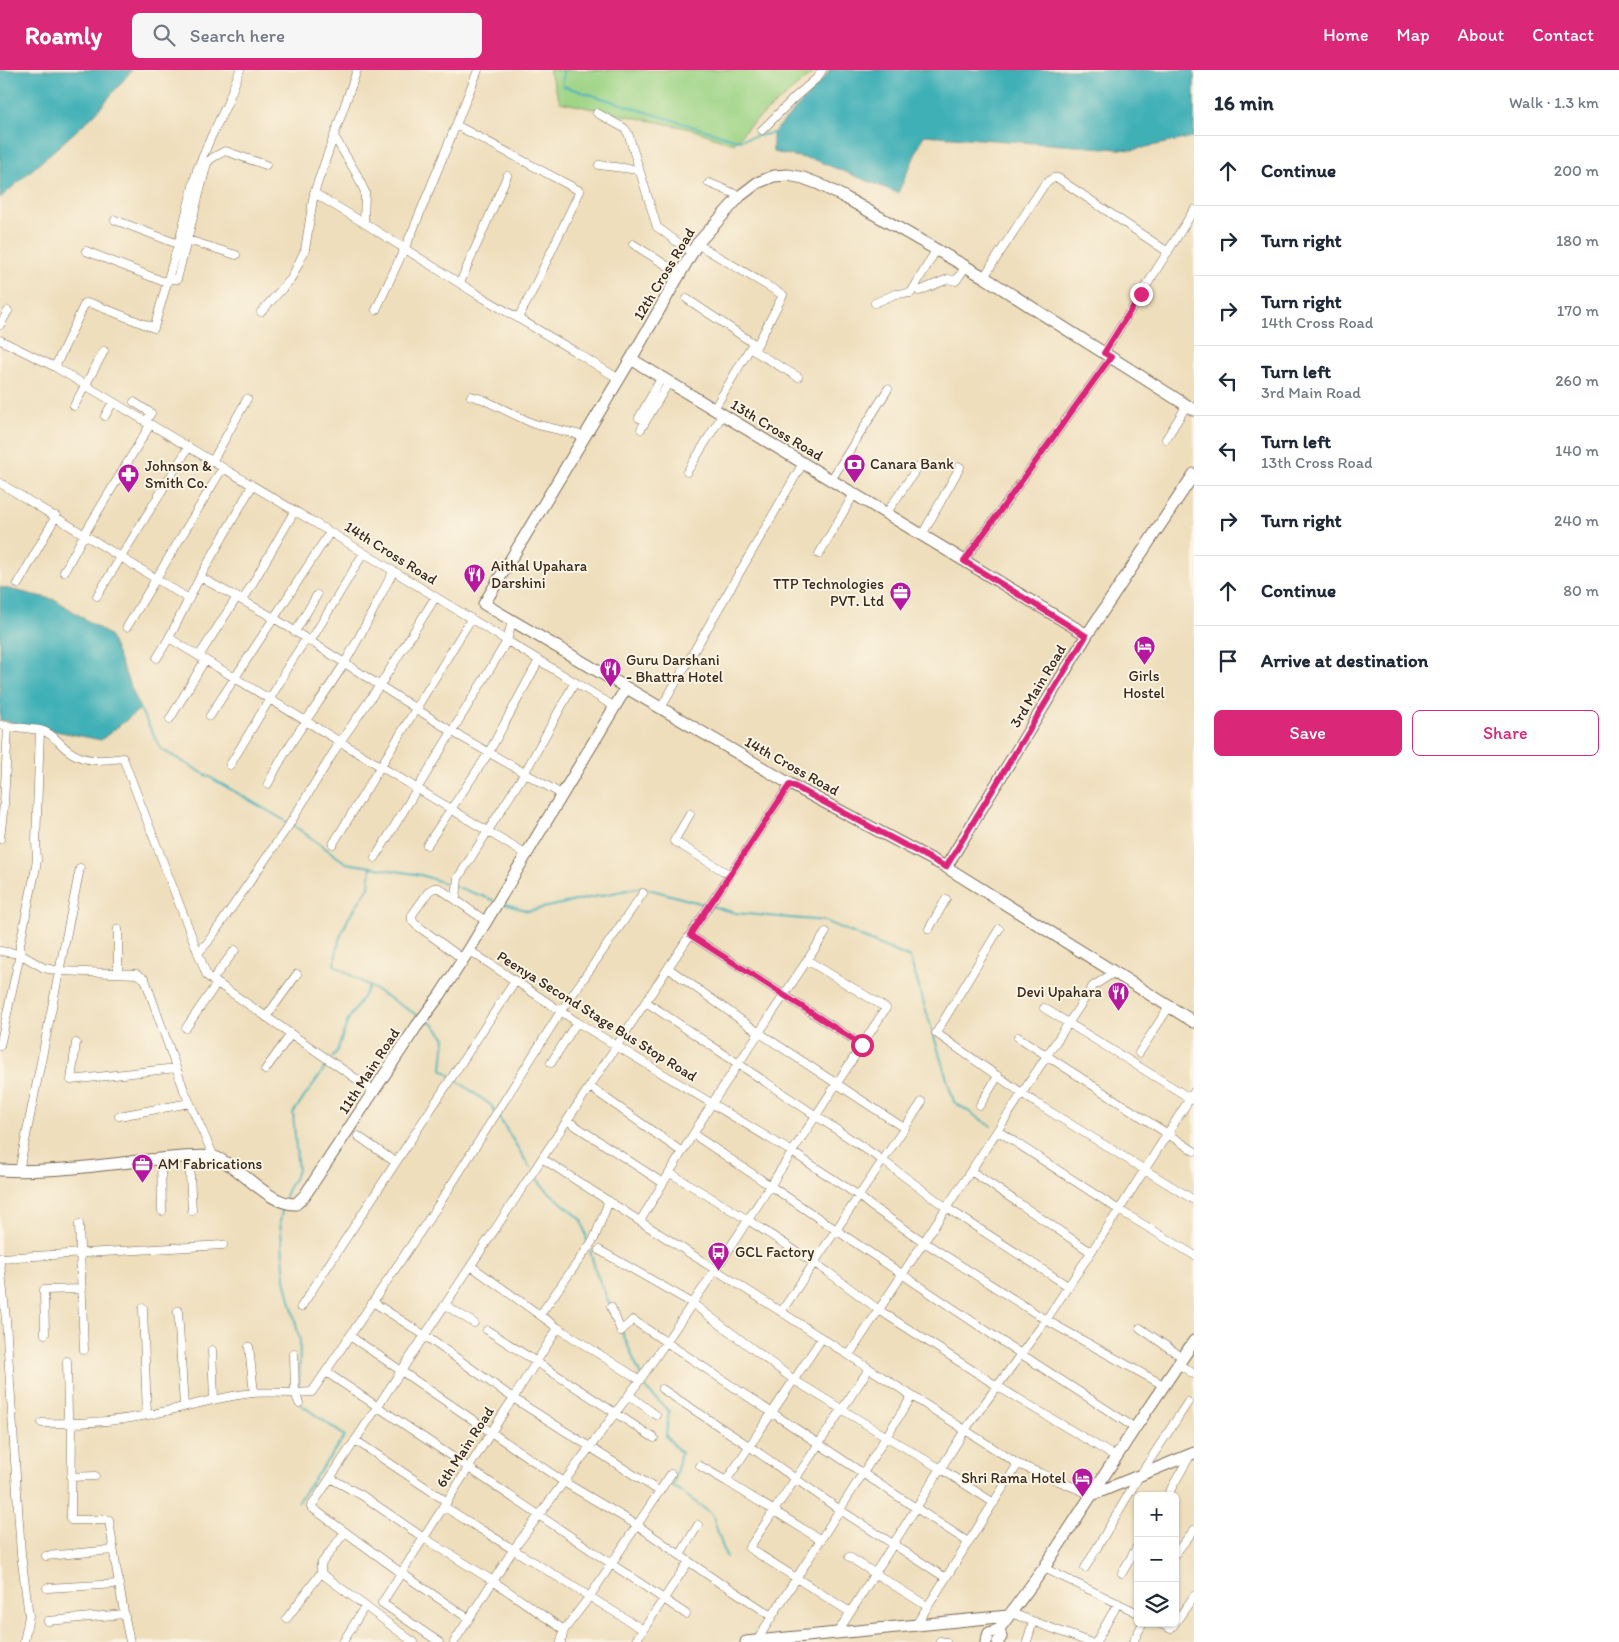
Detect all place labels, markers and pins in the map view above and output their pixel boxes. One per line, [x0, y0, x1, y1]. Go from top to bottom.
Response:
bank icon: Canara Bank [842, 452, 866, 483]
place label: Canara Bank [870, 455, 954, 473]
place label: Johnson & Smith Co. [145, 457, 212, 492]
pharmacy icon: Johnson & Smith Co. [117, 463, 141, 494]
place label: Aithal Upahara Darshini [491, 557, 588, 592]
restaurant icon: Aithal Upahara Darshini [463, 563, 487, 594]
place label: TTP Technologies PVT. Ltd [773, 575, 884, 610]
office icon: TTP Technologies PVT. Ltd [888, 581, 912, 612]
hotel icon: Girls Hostel [1132, 635, 1156, 666]
place label: Guru Darshani - Bhattra Hotel [626, 651, 724, 686]
restaurant icon: Guru Darshani - Bhattra Hotel [598, 657, 622, 688]
place label: Girls Hostel [1123, 667, 1166, 702]
restaurant icon: Devi Upahara [1106, 980, 1130, 1011]
place label: Devi Upahara [1016, 983, 1103, 1001]
office icon: AM Fabrications [130, 1152, 154, 1183]
place label: AM Fabrications [158, 1155, 263, 1173]
bus stop icon: GCL Factory [707, 1240, 731, 1271]
place label: GCL Factory [735, 1243, 814, 1261]
hotel icon: Shri Rama Hotel [1070, 1466, 1094, 1497]
place label: Shri Rama Hotel [961, 1469, 1067, 1487]

